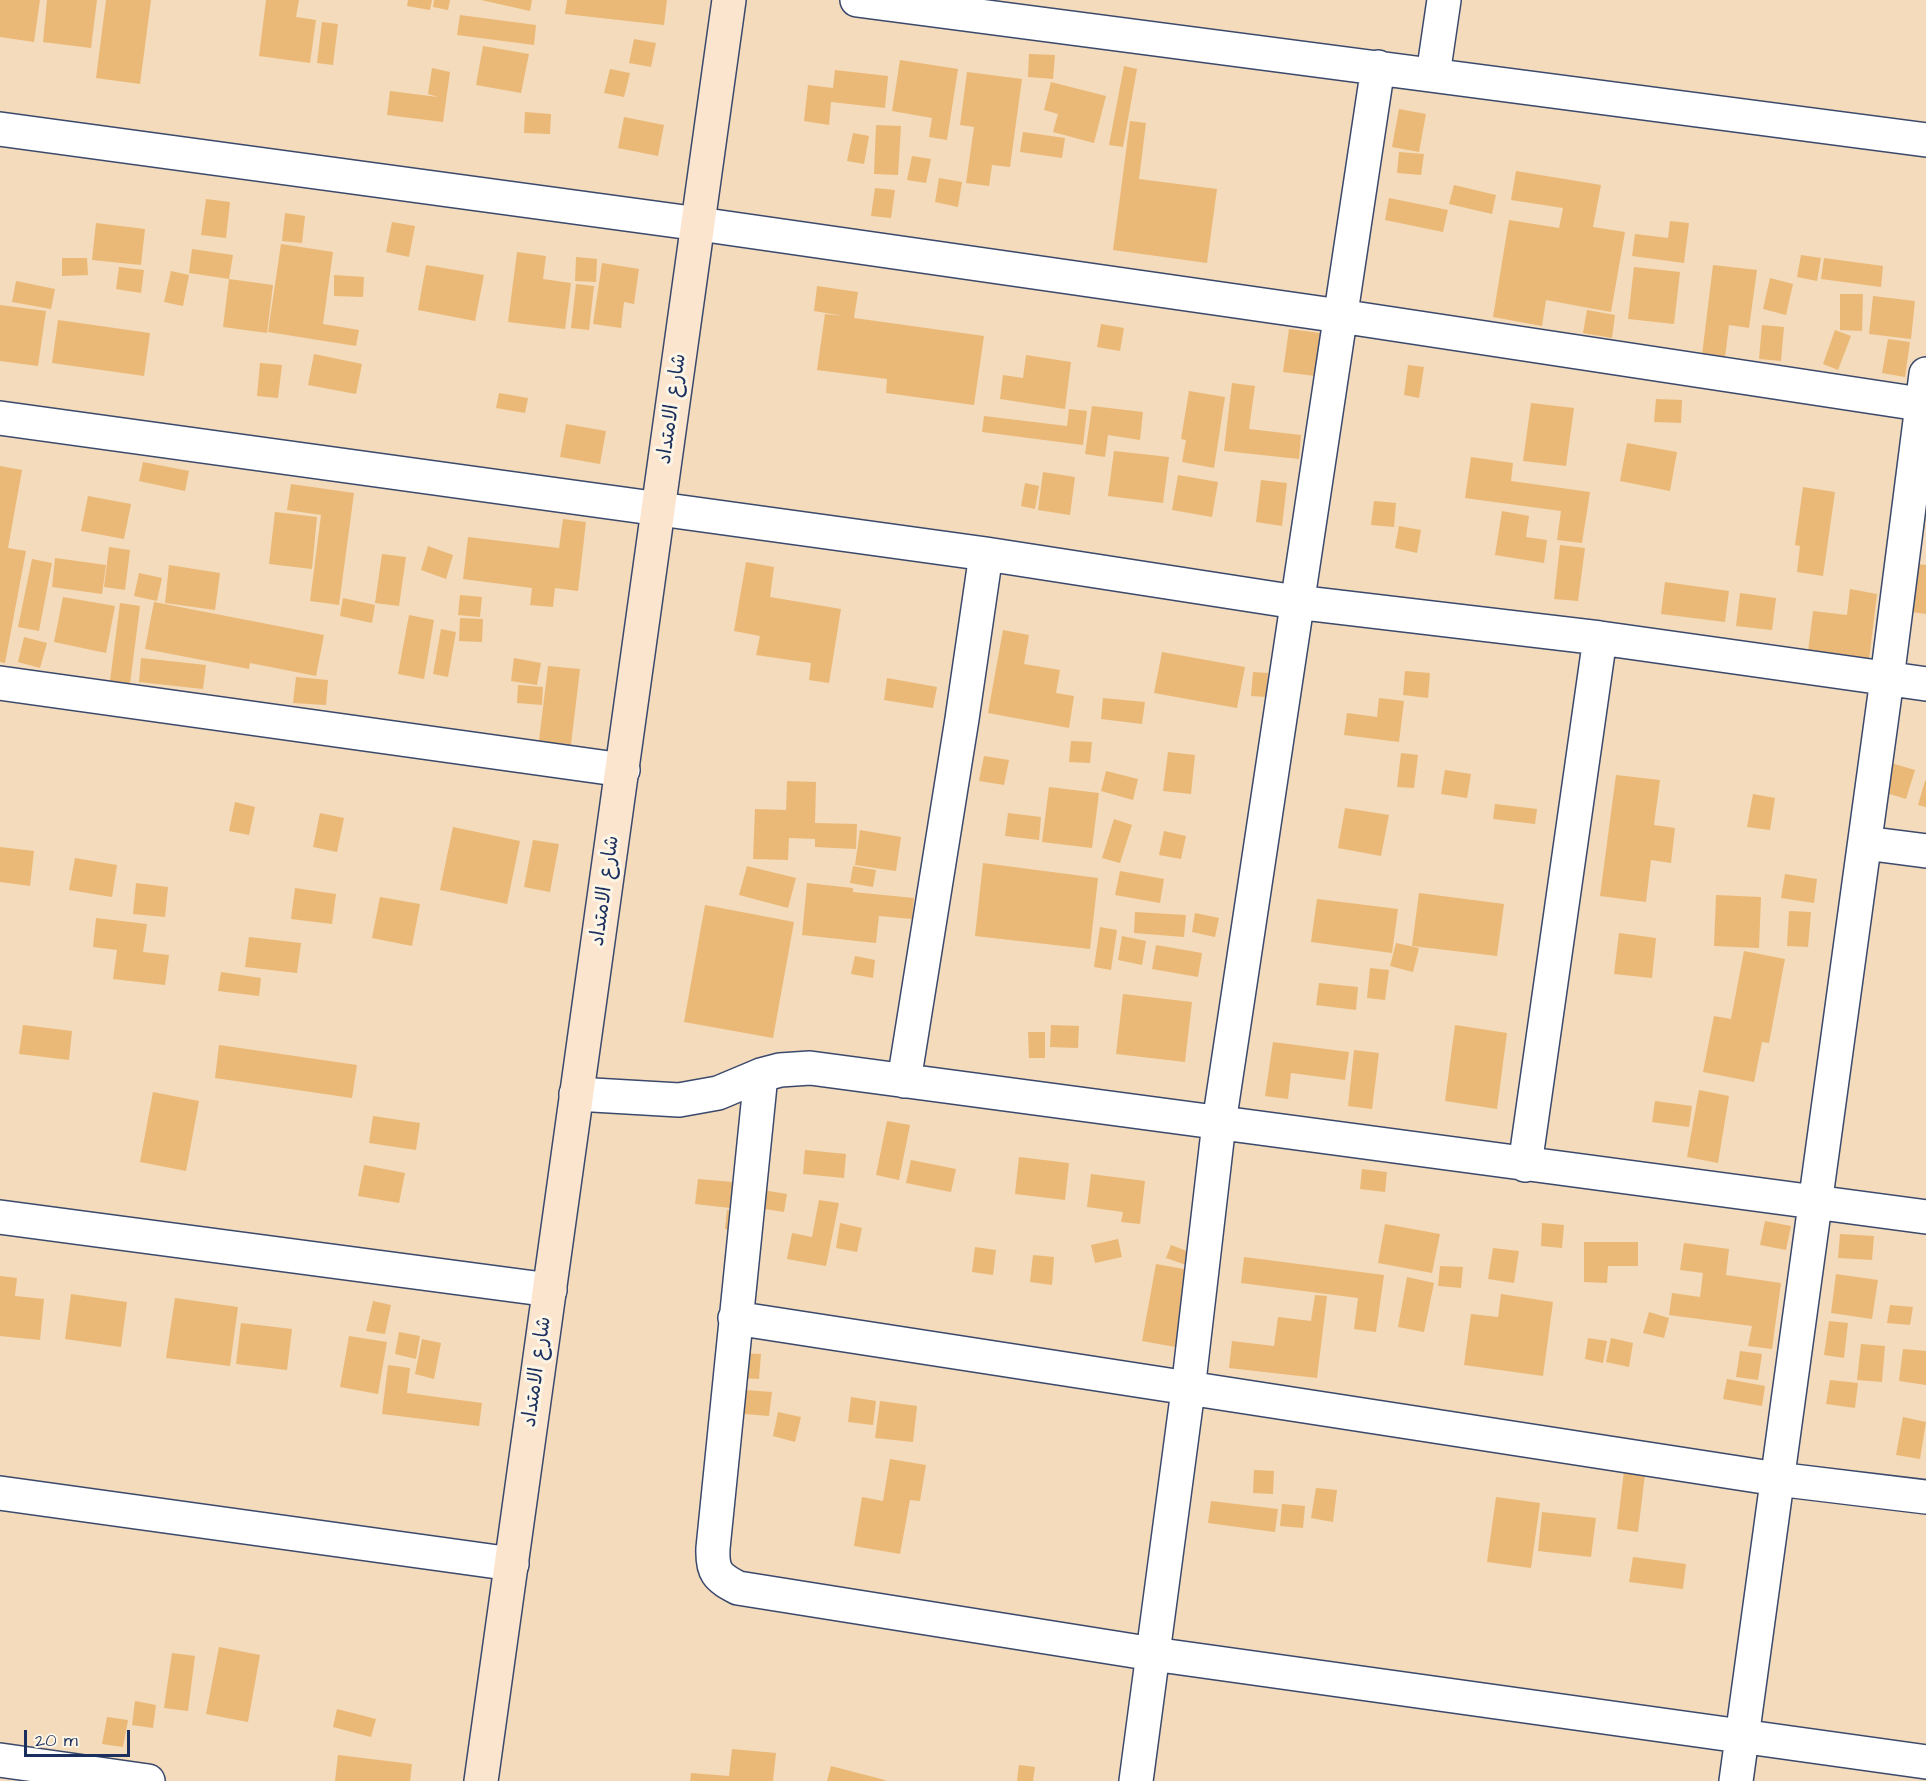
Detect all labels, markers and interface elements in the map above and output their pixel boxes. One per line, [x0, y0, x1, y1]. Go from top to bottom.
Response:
street label: شارع الامتداد [653, 352, 693, 466]
street label: شارع الامتداد [586, 834, 626, 948]
street label: شارع الامتداد [518, 1315, 558, 1429]
scale bar [27, 1718, 134, 1756]
text: 20 m [35, 1728, 78, 1753]

